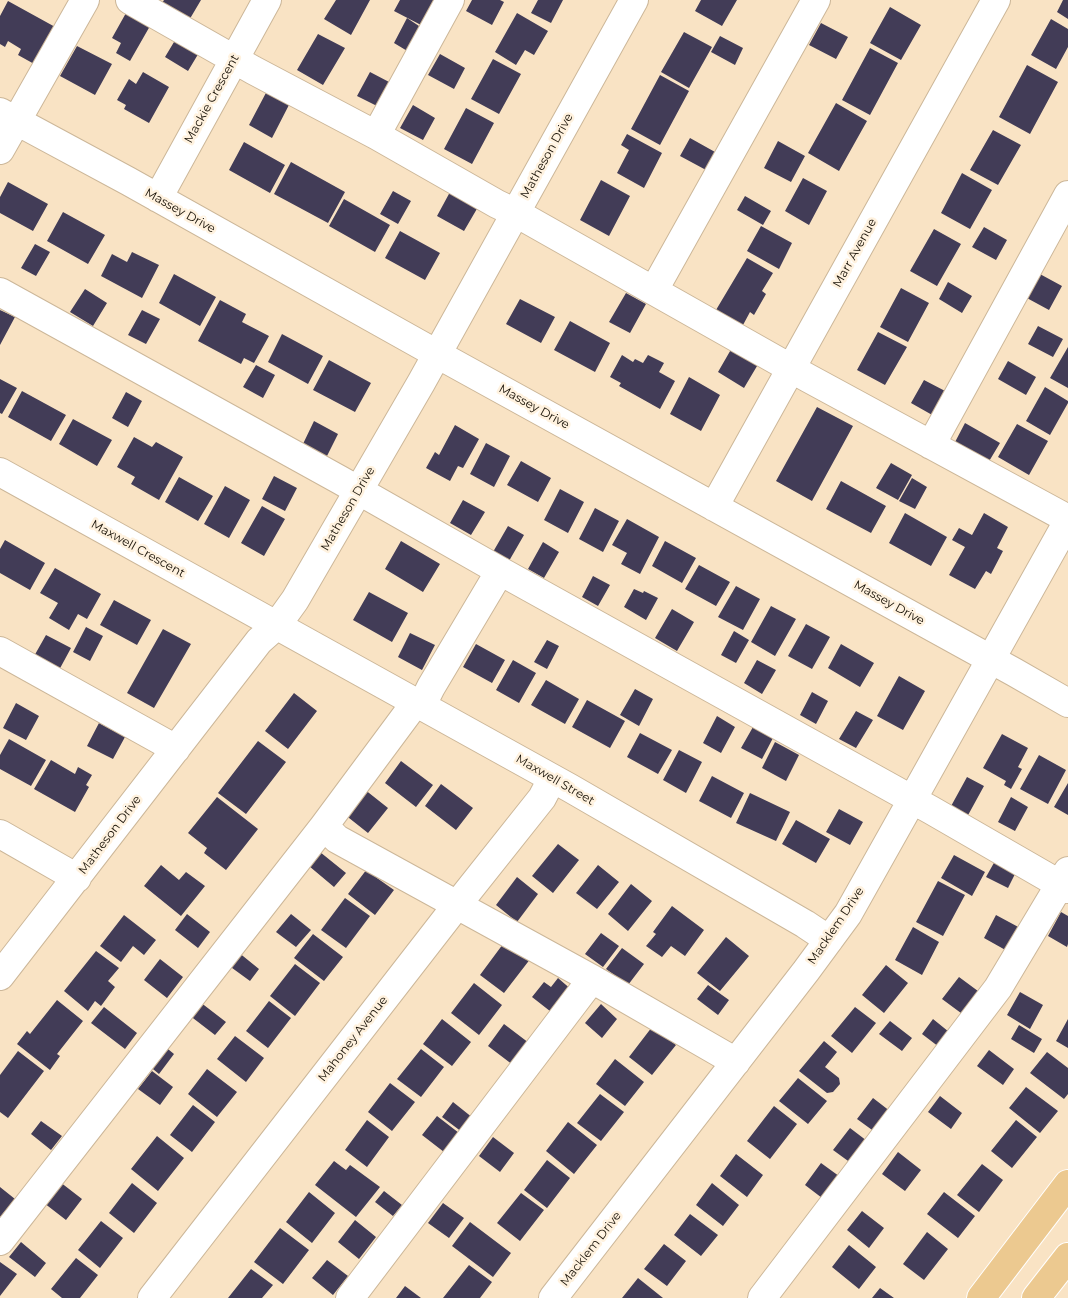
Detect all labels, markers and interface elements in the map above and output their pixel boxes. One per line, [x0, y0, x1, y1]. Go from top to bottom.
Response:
street label: Mackie Crescent [182, 52, 242, 146]
street label: Matheson Drive [518, 111, 576, 201]
street label: Massey Drive [142, 186, 218, 236]
street label: Marr Avenue [830, 216, 880, 290]
street label: Massey Drive [496, 382, 572, 432]
street label: Matheson Drive [318, 464, 378, 554]
street label: Maxwell Crescent [89, 517, 187, 581]
street label: Massey Drive [851, 578, 927, 628]
street label: Maxwell Street [513, 752, 597, 808]
street label: Matheson Drive [76, 793, 144, 877]
street label: Macklem Drive [805, 885, 867, 967]
street label: Mahoney Avenue [315, 993, 391, 1085]
street label: Macklem Drive [558, 1209, 624, 1289]

